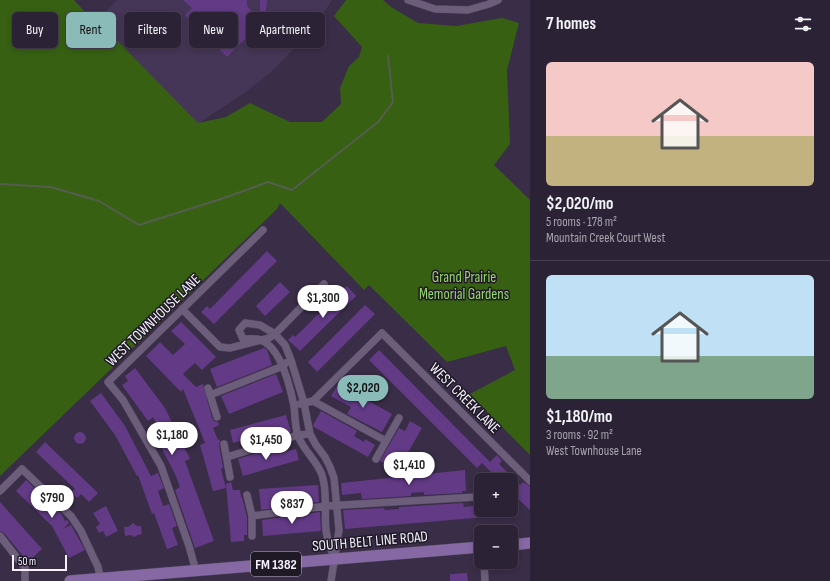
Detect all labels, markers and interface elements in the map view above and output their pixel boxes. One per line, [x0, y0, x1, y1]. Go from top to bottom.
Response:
chip: Buy [12, 12, 58, 48]
chip: Rent [66, 12, 116, 48]
chip: Filters [124, 12, 181, 48]
chip: New [189, 12, 238, 48]
chip: Apartment [246, 12, 325, 48]
icon: filters [792, 13, 814, 35]
text: 7 homes [546, 14, 596, 34]
icon: home [644, 88, 716, 160]
text: $2,020/mo [546, 194, 613, 214]
text: 5 rooms · 178 m² [546, 214, 617, 230]
text: Mountain Creek Court West [546, 230, 665, 246]
park label: Grand Prairie Memorial Gardens [419, 268, 509, 304]
street label: WEST TOWNHOUSE LANE [102, 270, 205, 370]
pin: $1,300 [290, 285, 356, 319]
text: $1,300 [306, 290, 340, 306]
icon: home [644, 301, 716, 373]
street label: WEST CREEK LANE [425, 359, 504, 438]
pin: $2,020 [330, 375, 396, 409]
text: $2,020 [346, 380, 380, 396]
text: $1,180/mo [546, 407, 612, 427]
pin: $1,180 [139, 422, 205, 456]
text: $1,180 [156, 427, 188, 443]
pin: $1,450 [233, 427, 299, 461]
text: 3 rooms · 92 m² [546, 427, 613, 443]
text: $1,450 [249, 432, 283, 448]
text: West Townhouse Lane [546, 443, 642, 459]
pin: $1,410 [376, 452, 442, 486]
text: $1,410 [393, 457, 425, 473]
map controls [474, 473, 518, 569]
button: + [474, 473, 518, 517]
pin: $790 [28, 485, 76, 519]
text: $790 [40, 490, 64, 506]
pin: $837 [268, 491, 316, 525]
text: $837 [280, 496, 304, 512]
button: − [474, 525, 518, 569]
street label: SOUTH BELT LINE ROAD [311, 527, 429, 556]
road number: FM 1382 [251, 552, 301, 576]
scale bar [12, 553, 67, 572]
text: 50 m [18, 555, 36, 568]

